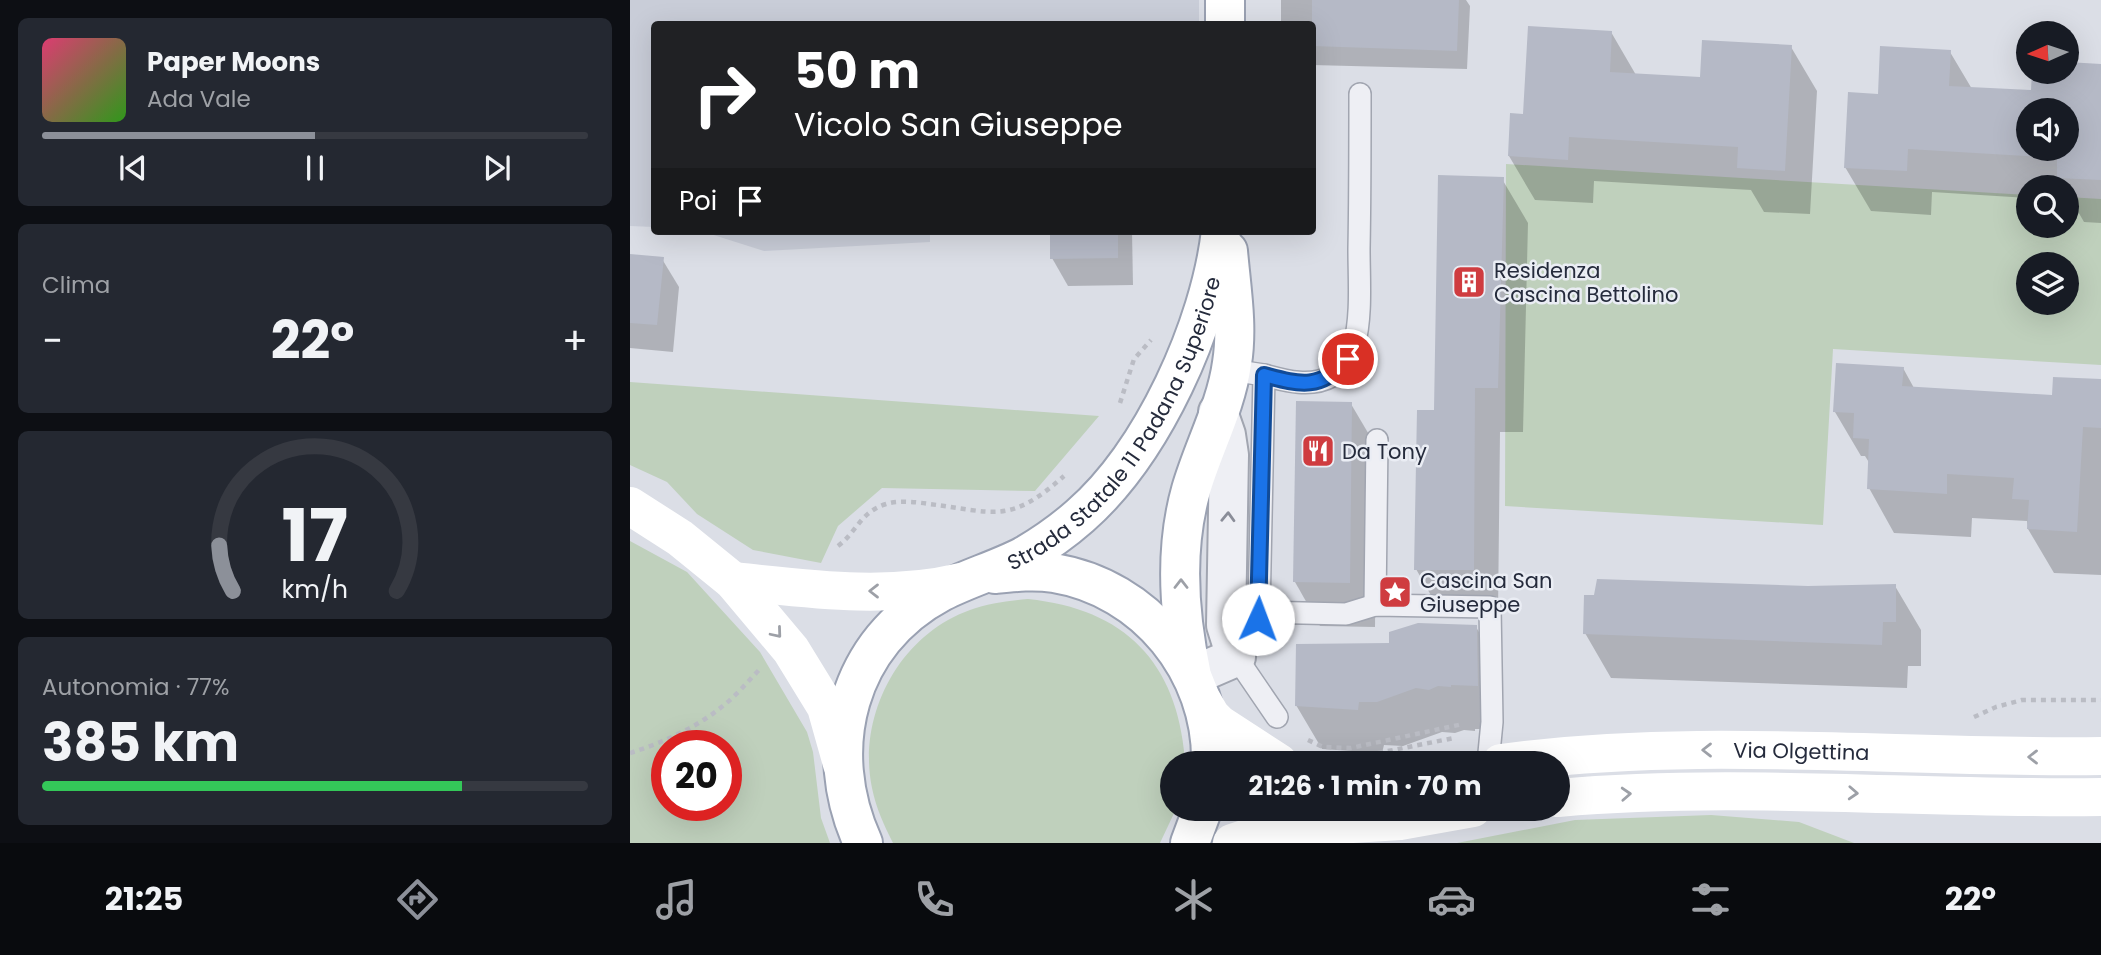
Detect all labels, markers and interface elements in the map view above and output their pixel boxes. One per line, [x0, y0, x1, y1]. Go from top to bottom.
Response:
north arrow [2016, 21, 2079, 84]
map controls [2016, 21, 2079, 315]
text: 50 m [794, 37, 920, 105]
text: Paper Moons [147, 44, 320, 80]
icon: right [679, 49, 770, 140]
text: Ada Vale [147, 83, 251, 115]
button: sound [2016, 98, 2079, 161]
text: Vicolo San Giuseppe [794, 102, 1123, 147]
icon: previous [114, 149, 152, 187]
icon: pause [296, 149, 334, 187]
icon: next [478, 149, 516, 187]
button: search [2016, 175, 2079, 238]
icon: arrive [731, 182, 769, 220]
text: Poi [679, 183, 717, 219]
button: layers [2016, 252, 2079, 315]
place label: Residenza Cascina Bettolino [1494, 256, 1678, 309]
building icon: Residenza Cascina Bettolino [1450, 263, 1488, 301]
text: Clima [42, 269, 110, 301]
street label: Strada Statale 11 Padana Superiore [1002, 273, 1227, 577]
text: 22° [271, 304, 354, 377]
text: − [42, 314, 63, 367]
text: + [562, 314, 588, 367]
pin [1318, 329, 1378, 389]
icon: arrive [1329, 340, 1367, 378]
restaurant icon: Da Tony [1299, 432, 1337, 470]
place label: Da Tony [1342, 437, 1427, 466]
text: 17 [282, 485, 348, 586]
one-way arrow [1220, 511, 1236, 522]
place label: Cascina San Giuseppe [1420, 566, 1553, 619]
text: km/h [282, 571, 348, 606]
place icon: Cascina San Giuseppe [1376, 573, 1414, 611]
one-way arrow [1173, 578, 1189, 589]
position arrow [1221, 582, 1295, 656]
one-way arrow [868, 583, 879, 599]
one-way arrow [769, 625, 781, 638]
text: Autonomia · 77% [42, 671, 229, 703]
text: 385 km [42, 706, 239, 779]
speed limit sign: 20 [651, 730, 742, 821]
street label: Via Olgettina [1733, 735, 1870, 767]
one-way arrow [1702, 742, 1712, 758]
one-way arrow [2027, 749, 2038, 765]
text: 21:26 · 1 min · 70 m [1249, 768, 1481, 804]
one-way arrow [1848, 785, 1859, 800]
one-way arrow [1620, 787, 1631, 802]
icon: directions [393, 875, 442, 924]
icon: music [652, 875, 701, 924]
icon: phone [910, 875, 959, 924]
icon: climate [1169, 875, 1218, 924]
icon: car [1427, 875, 1476, 924]
icon: filters [1686, 875, 1735, 924]
text: 21:25 [105, 876, 183, 921]
text: 22° [1945, 876, 1996, 921]

